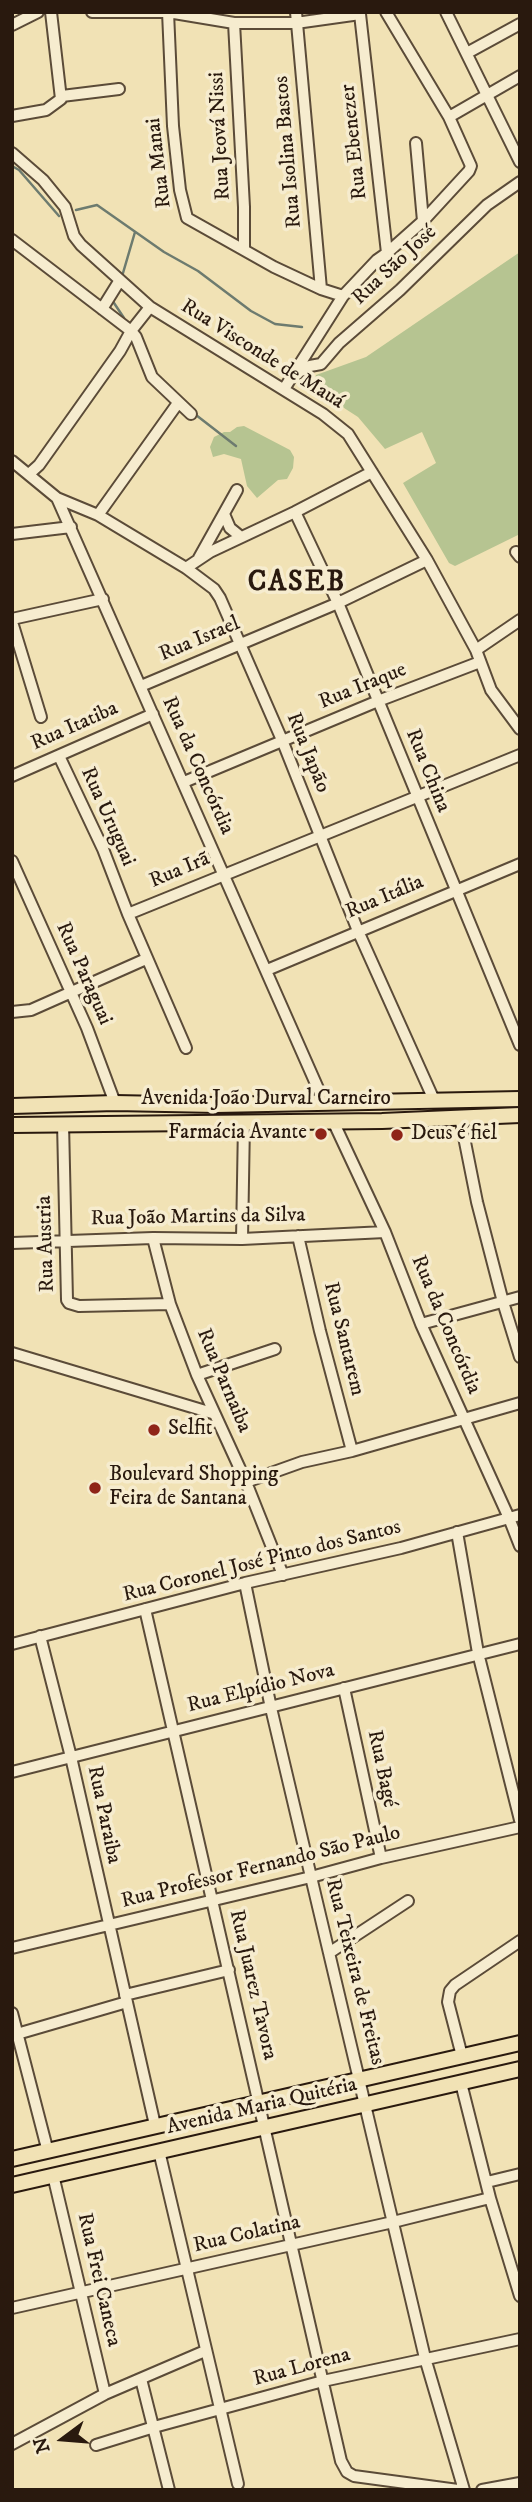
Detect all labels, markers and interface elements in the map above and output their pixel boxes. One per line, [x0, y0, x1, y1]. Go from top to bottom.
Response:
street label: Rua Jeová Nissi [205, 71, 237, 201]
street label: Rua Isolina Bastos [270, 75, 308, 229]
street label: Rua Ebenezer [336, 83, 374, 201]
street label: Rua Manai [142, 116, 178, 210]
street label: Rua São José [348, 221, 442, 311]
street label: Rua Visconde de Mauá [176, 295, 348, 415]
district label: CASEB [248, 567, 346, 601]
street label: Rua Israel [156, 612, 244, 668]
street label: Rua Iraque [316, 658, 410, 716]
street label: Rua da Concórdia [155, 693, 239, 839]
street label: Rua Itatiba [28, 697, 122, 757]
street label: Rua Japão [280, 709, 334, 797]
street label: Rua China [399, 726, 455, 816]
street label: Rua Uruguai [74, 764, 140, 870]
street label: Rua Irã [146, 847, 214, 895]
street label: Rua Itália [342, 870, 428, 926]
street label: Rua Paraguai [49, 919, 117, 1029]
street label: Avenida João Durval Carneiro [141, 1087, 391, 1113]
place label: Farmácia Avante [168, 1121, 307, 1147]
place label: Deus é fiel [411, 1122, 497, 1148]
marker: Farmácia Avante [313, 1126, 329, 1142]
marker: Deus é fiel [389, 1127, 405, 1143]
street label: Rua Austria [33, 1195, 61, 1293]
street label: Rua João Martins da Silva [91, 1204, 305, 1232]
street label: Rua da Concórdia [404, 1252, 486, 1398]
street label: Rua Santarem [317, 1280, 369, 1398]
street label: Rua Parnaiba [190, 1325, 256, 1437]
place label: Selfit [168, 1417, 213, 1443]
marker: Selfit [146, 1422, 162, 1438]
place label: Boulevard Shopping Feira de Santana [109, 1463, 278, 1513]
marker: Boulevard Shopping Feira de Santana [87, 1480, 103, 1496]
street label: Rua Coronel José Pinto dos Santos [121, 1515, 403, 1609]
street label: Rua Elpídio Nova [185, 1659, 337, 1719]
street label: Rua Bagé [360, 1728, 402, 1810]
street label: Rua Paraiba [80, 1764, 126, 1866]
street label: Rua Professor Fernando São Paulo [119, 1821, 403, 1915]
street label: Rua Teixeira de Freitas [319, 1876, 389, 2068]
street label: Rua Juarez Tavora [222, 1907, 282, 2063]
street label: Avenida Maria Quitéria [164, 2073, 360, 2141]
street label: Rua Colatina [191, 2210, 303, 2260]
street label: Rua Frei Caneca [70, 2211, 126, 2349]
street label: Rua Lorena [251, 2343, 353, 2393]
north arrow [28, 2404, 98, 2474]
text: N [29, 2434, 56, 2456]

